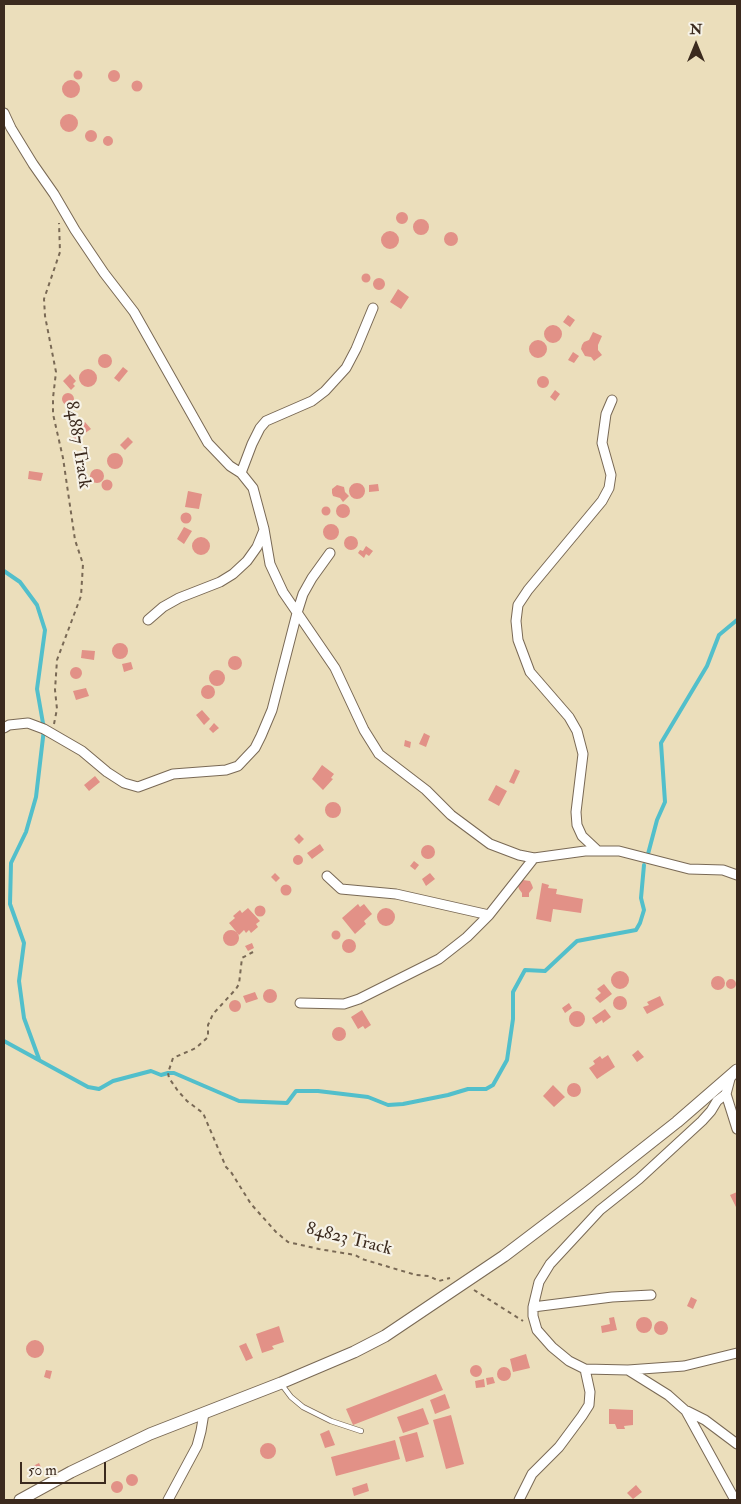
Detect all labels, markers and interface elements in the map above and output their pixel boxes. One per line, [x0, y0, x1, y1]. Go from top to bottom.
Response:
north arrow [671, 20, 721, 70]
text: N [690, 21, 702, 38]
street label: 84887 Track [59, 400, 95, 490]
street label: 84823 Track [304, 1219, 394, 1261]
scale bar [22, 1452, 109, 1484]
text: 50 m [28, 1461, 57, 1480]

